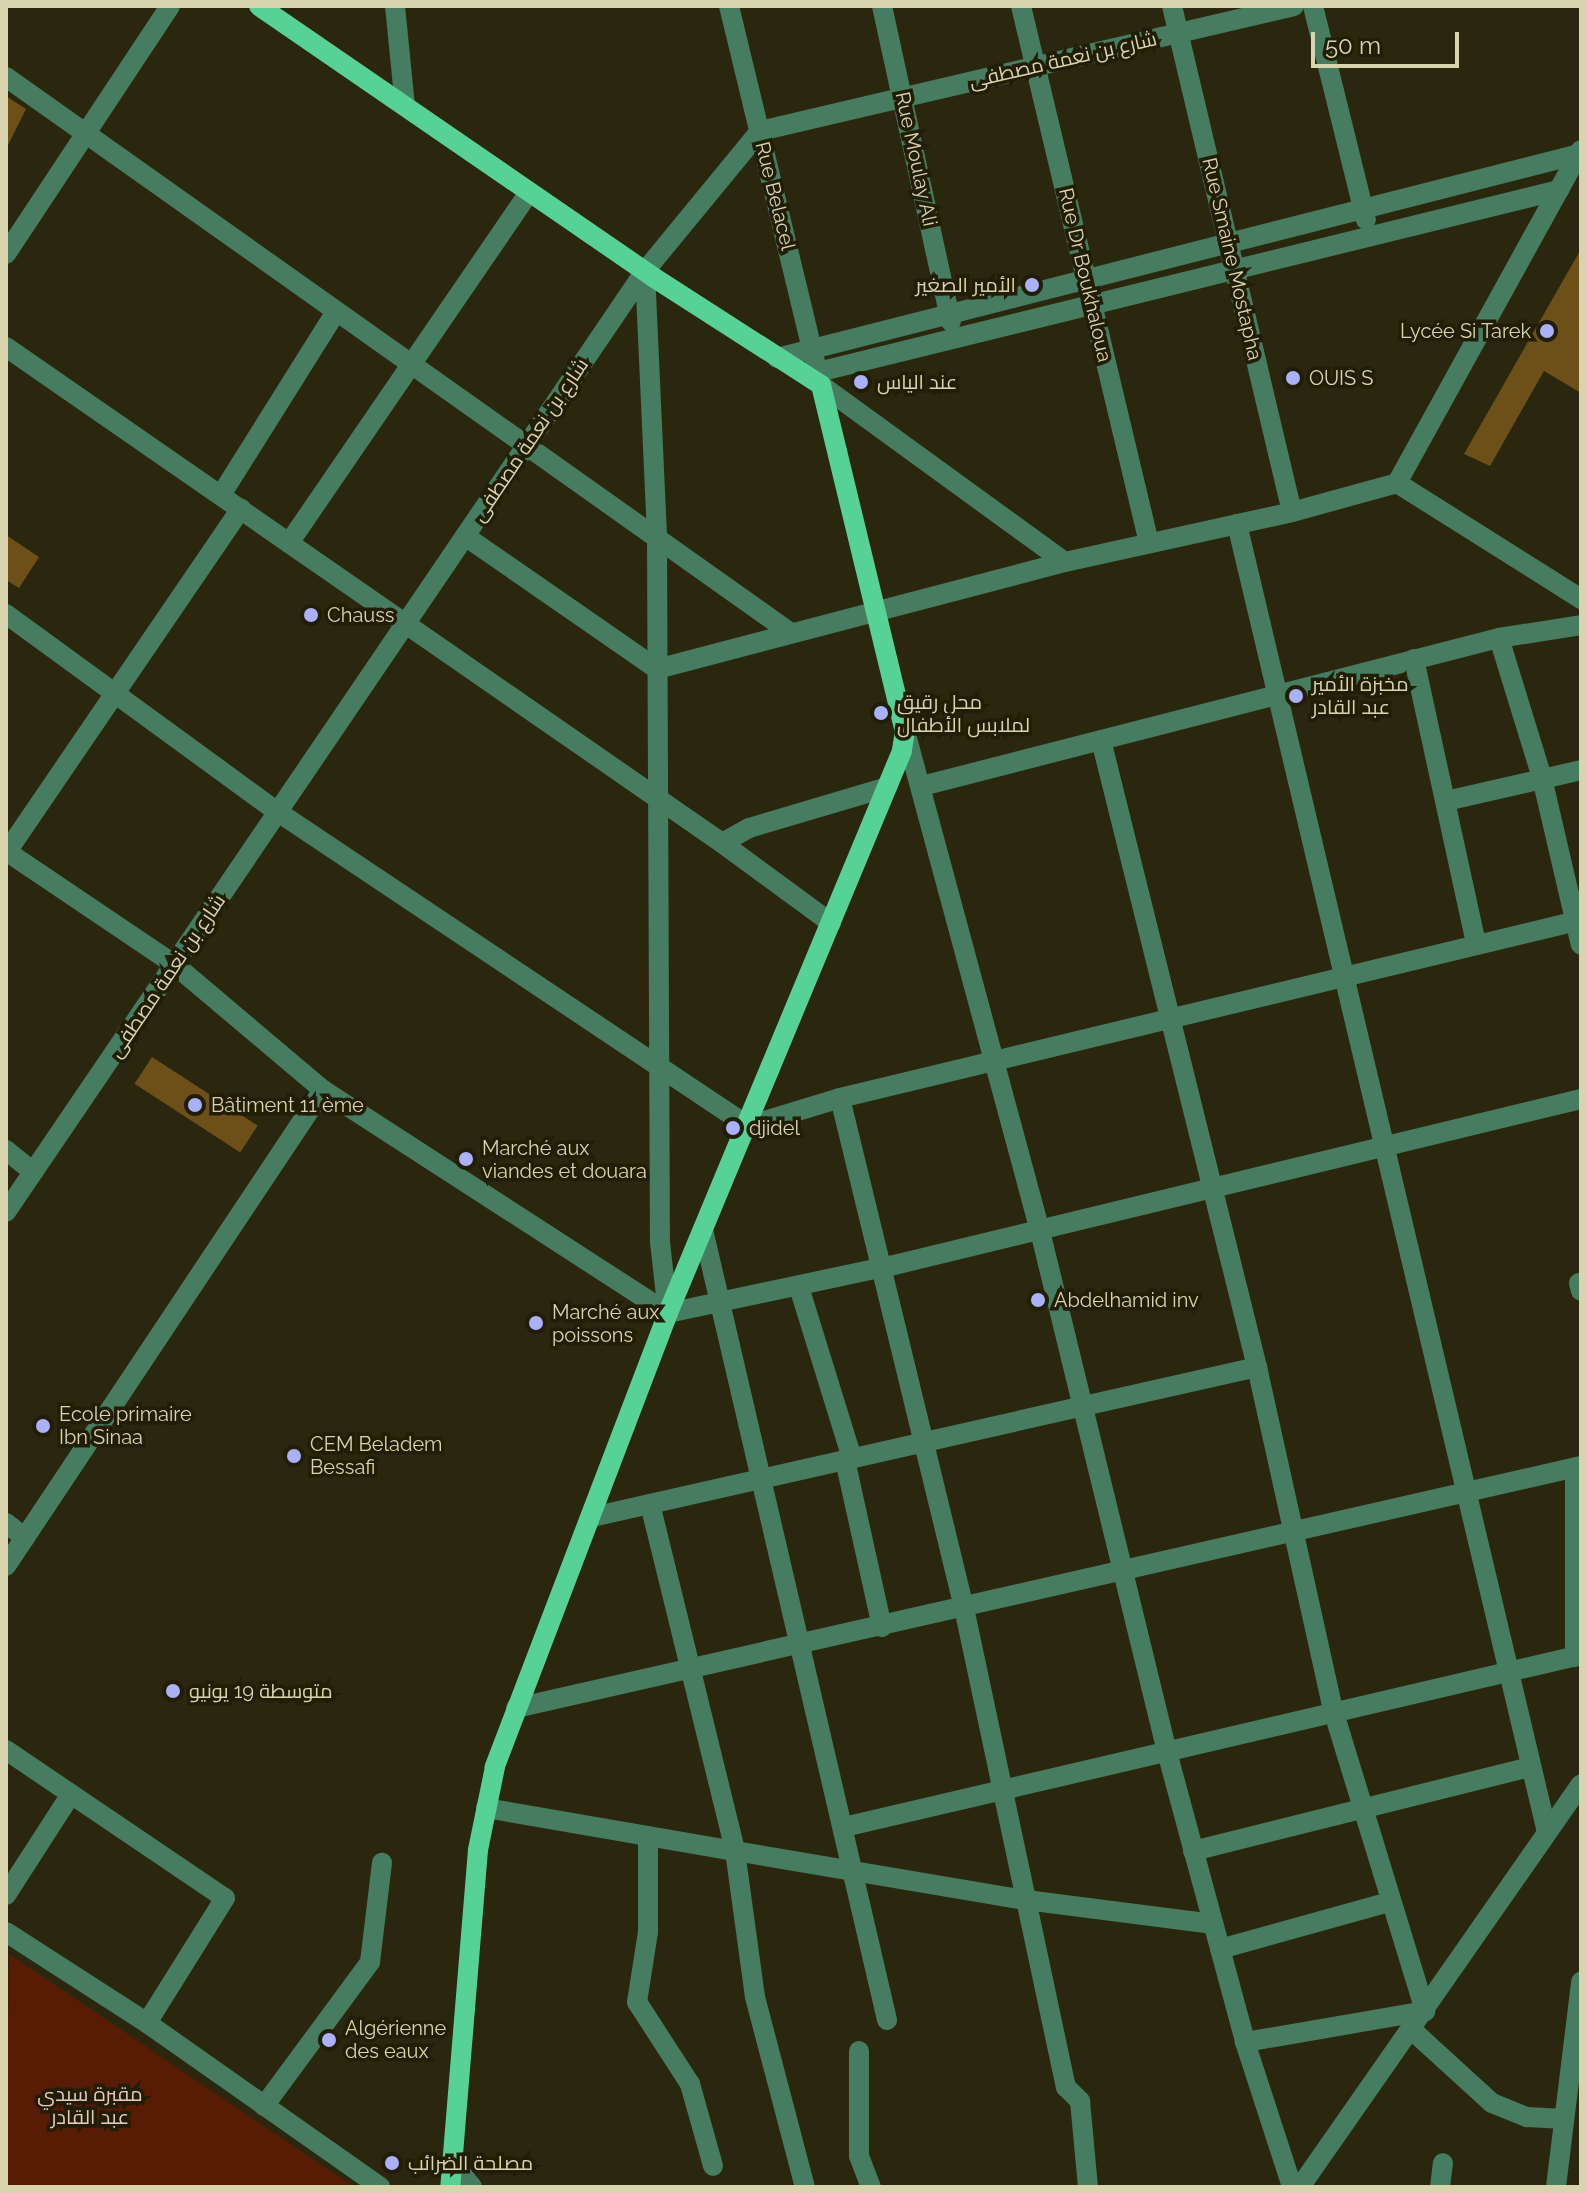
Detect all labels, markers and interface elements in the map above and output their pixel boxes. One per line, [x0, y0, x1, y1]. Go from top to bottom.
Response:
scale bar [1315, 16, 1463, 66]
street label: شارع بن نعمة مصطفى [967, 27, 1159, 93]
text: 50 m [1325, 31, 1381, 60]
street label: Rue Moulay Ali [890, 89, 942, 229]
street label: Rue Belacel [750, 139, 800, 253]
street label: Rue Smaine Mostapha [1197, 155, 1267, 363]
street label: Rue Dr Boukhaloua [1053, 185, 1117, 365]
place label: الأمير الصغير [915, 273, 1016, 297]
marker: الأمير الصغير [1023, 276, 1041, 294]
place label: Lycée Si Tarek [1399, 319, 1531, 343]
marker: Lycée Si Tarek [1538, 322, 1556, 340]
street label: شارع بن نعمة مصطفى [466, 354, 594, 526]
place label: OUIS S [1309, 366, 1373, 390]
marker: OUIS S [1284, 369, 1302, 387]
place label: عند الياس [877, 370, 957, 394]
marker: عند الياس [852, 373, 870, 391]
place label: Chauss [327, 603, 394, 627]
marker: Chauss [302, 606, 320, 624]
place label: مخبزة الأمير عبد القادر [1312, 672, 1409, 719]
marker: مخبزة الأمير عبد القادر [1287, 687, 1305, 705]
place label: محل رقيق لملابس الأطفال [897, 690, 1030, 737]
marker: محل رقيق لملابس الأطفال [872, 704, 890, 722]
street label: شارع بن نعمة مصطفى [103, 890, 231, 1062]
place label: Bâtiment 11 ème [211, 1093, 364, 1117]
marker: Bâtiment 11 ème [186, 1096, 204, 1114]
place label: djidel [749, 1116, 800, 1140]
marker: djidel [724, 1119, 742, 1137]
place label: Marché aux viandes et douara [482, 1136, 647, 1183]
marker: Marché aux viandes et douara [457, 1150, 475, 1168]
place label: Abdelhamid inv [1054, 1288, 1199, 1312]
marker: Abdelhamid inv [1029, 1291, 1047, 1309]
place label: Marché aux poissons [552, 1300, 659, 1347]
marker: Marché aux poissons [527, 1314, 545, 1332]
place label: Ecole primaire Ibn Sinaa [59, 1402, 192, 1449]
marker: Ecole primaire Ibn Sinaa [34, 1417, 52, 1435]
place label: CEM Beladem Bessafi [310, 1432, 442, 1479]
marker: CEM Beladem Bessafi [285, 1447, 303, 1465]
place label: متوسطة 19 يونيو [189, 1679, 333, 1703]
marker: متوسطة 19 يونيو [164, 1682, 182, 1700]
place label: Algérienne des eaux [345, 2016, 446, 2063]
marker: Algérienne des eaux [320, 2031, 338, 2049]
park label: مقبرة سيدي عبد القادر [37, 2082, 143, 2129]
place label: مصلحة الضرائب [408, 2151, 533, 2175]
marker: مصلحة الضرائب [383, 2154, 401, 2172]

